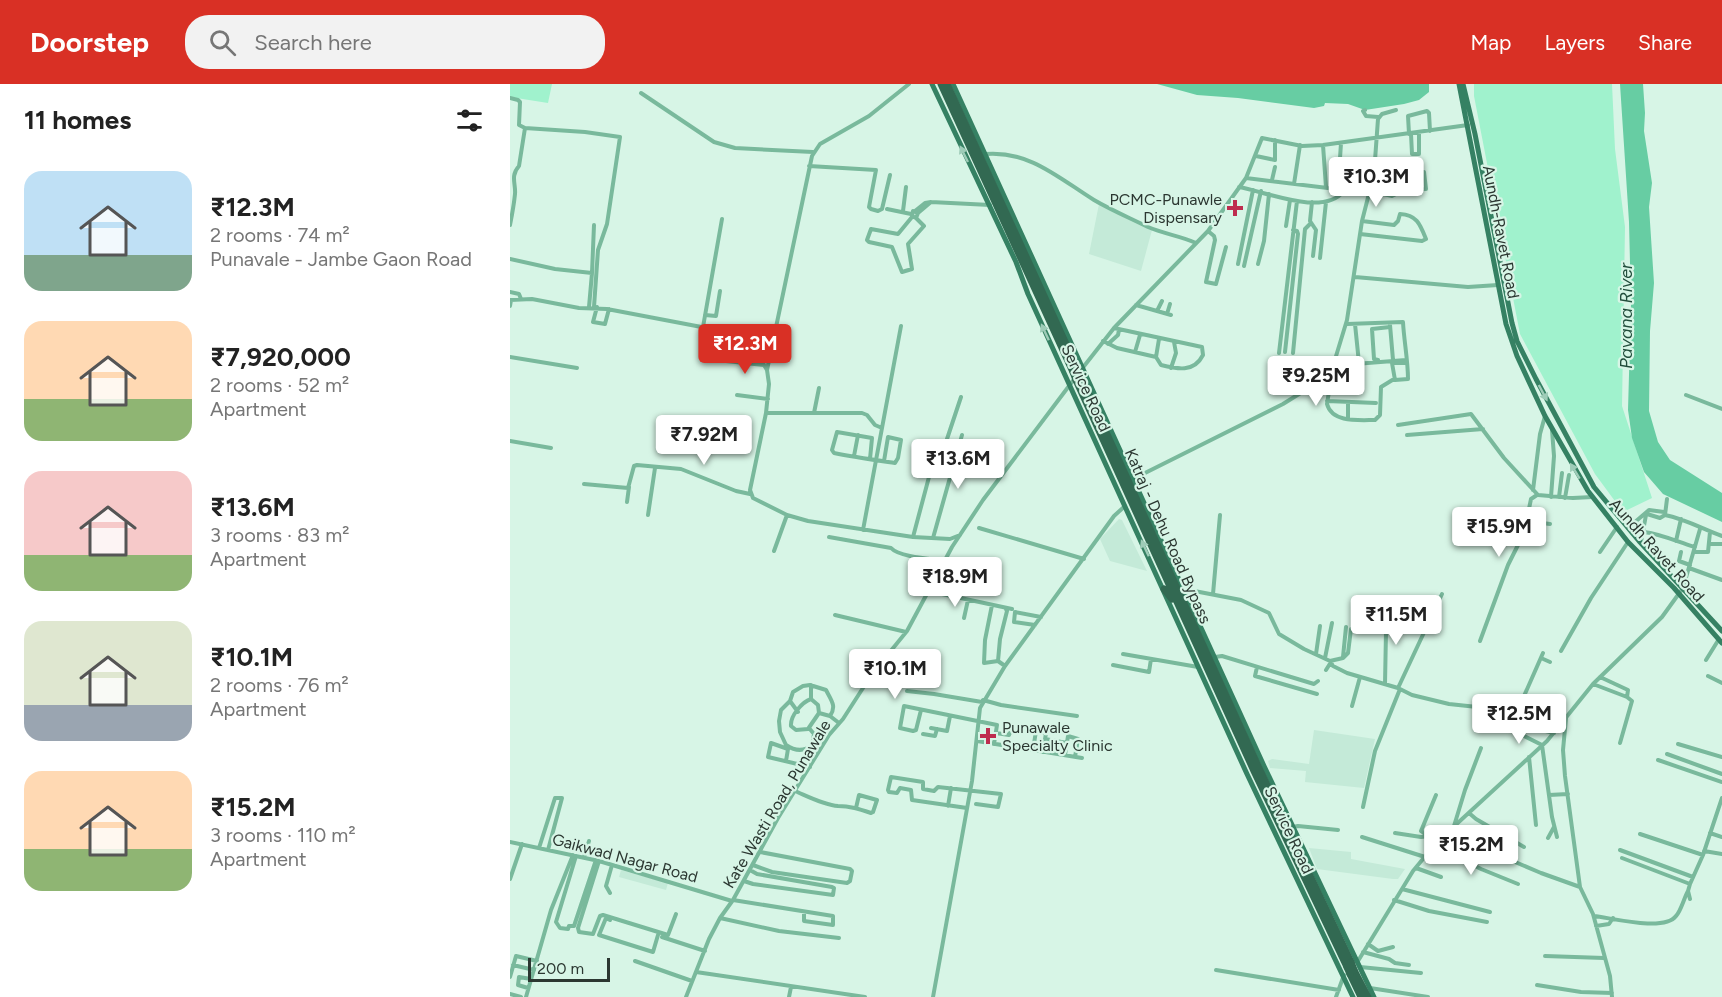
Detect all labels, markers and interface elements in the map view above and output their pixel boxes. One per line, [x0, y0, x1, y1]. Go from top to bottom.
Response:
search box [185, 15, 605, 69]
text: Doorstep [30, 25, 149, 59]
icon: search [206, 26, 239, 59]
text: Search here [254, 29, 372, 56]
text: Map [1471, 30, 1511, 55]
text: Layers [1544, 30, 1605, 55]
text: Share [1638, 30, 1692, 55]
text: 11 homes [24, 104, 131, 136]
icon: filters [453, 104, 486, 137]
one-way arrow [960, 146, 969, 163]
pin: ₹10.3M [1327, 157, 1425, 208]
text: ₹10.3M [1343, 164, 1409, 188]
street label: Aundh-Ravet Road [1479, 164, 1523, 300]
place label: PCMC-Punawle Dispensary [1110, 190, 1223, 227]
text: ₹12.3M [210, 191, 295, 223]
icon: home [72, 195, 144, 267]
marker: PCMC-Punawle Dispensary [1226, 199, 1244, 217]
text: 2 rooms · 74 m² [210, 223, 350, 247]
text: Punavale - Jambe Gaon Road [210, 247, 472, 271]
water label: Pavana River [1615, 262, 1637, 369]
one-way arrow [1040, 322, 1050, 340]
pin: ₹12.3M [696, 324, 794, 375]
text: ₹12.3M [712, 331, 778, 355]
text: ₹7,920,000 [210, 341, 351, 373]
street label: Service Road [1057, 341, 1115, 435]
icon: home [72, 345, 144, 417]
pin: ₹9.25M [1267, 356, 1365, 407]
text: ₹9.25M [1282, 363, 1350, 387]
text: 2 rooms · 52 m² [210, 373, 349, 397]
one-way arrow [1538, 385, 1548, 402]
text: Apartment [210, 397, 307, 421]
pin: ₹7.92M [655, 415, 753, 466]
text: ₹7.92M [670, 422, 738, 446]
pin: ₹13.6M [909, 439, 1007, 490]
text: ₹13.6M [925, 446, 991, 470]
street label: Katraj - Dehu Road Bypass [1121, 446, 1215, 626]
one-way arrow [1570, 463, 1581, 479]
text: ₹13.6M [210, 491, 295, 523]
street label: Aundh Ravet Road [1606, 494, 1708, 606]
icon: home [72, 495, 144, 567]
pin: ₹15.9M [1450, 507, 1548, 558]
text: ₹15.9M [1466, 514, 1532, 538]
text: 3 rooms · 83 m² [210, 523, 349, 547]
one-way arrow [1140, 539, 1149, 557]
text: Apartment [210, 547, 307, 571]
pin: ₹18.9M [906, 557, 1004, 608]
text: ₹18.9M [922, 564, 988, 588]
pin: ₹11.5M [1347, 595, 1445, 646]
text: ₹11.5M [1365, 602, 1427, 626]
text: ₹10.1M [210, 641, 293, 673]
icon: home [72, 645, 144, 717]
pin: ₹10.1M [846, 649, 944, 700]
text: ₹10.1M [863, 656, 927, 680]
text: 2 rooms · 76 m² [210, 673, 349, 697]
pin: ₹12.5M [1470, 694, 1568, 745]
text: Apartment [210, 697, 307, 721]
text: ₹12.5M [1486, 701, 1552, 725]
street label: Kate Wasti Road, Punawale [719, 716, 835, 892]
place label: Punawale Specialty Clinic [1002, 718, 1113, 755]
marker: Punawale Specialty Clinic [979, 727, 997, 745]
street label: Service Road [1260, 783, 1318, 877]
text: ₹15.2M [210, 791, 295, 823]
icon: home [72, 795, 144, 867]
text: 3 rooms · 110 m² [210, 823, 356, 847]
pin: ₹15.2M [1422, 825, 1520, 876]
street label: Gaikwad Nagar Road [550, 829, 700, 887]
text: ₹15.2M [1438, 832, 1504, 856]
text: Apartment [210, 847, 307, 871]
scale bar [528, 955, 610, 982]
text: 200 m [537, 959, 584, 978]

